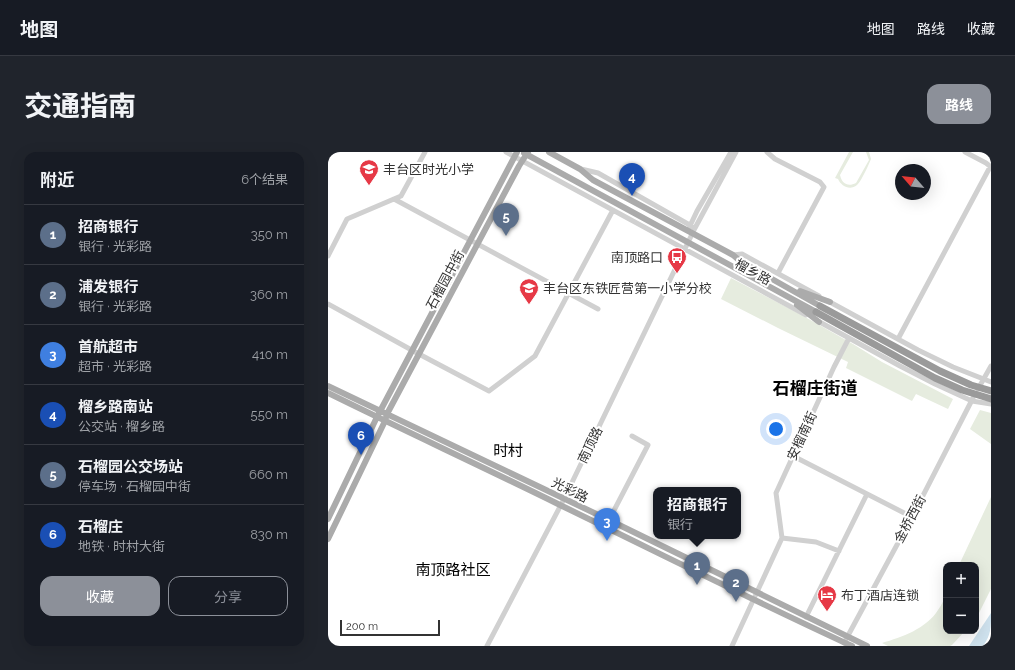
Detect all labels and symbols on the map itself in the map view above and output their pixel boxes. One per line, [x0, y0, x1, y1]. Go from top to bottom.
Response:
school or university icon: 丰台区时光小学 [358, 158, 380, 186]
place label: 丰台区时光小学 [383, 162, 474, 177]
pin: 4 [619, 163, 645, 196]
north arrow [895, 164, 931, 200]
pin: 5 [493, 203, 519, 236]
bus stop icon: 南顶路口 [666, 246, 688, 274]
street label: 石榴园中街 [423, 248, 467, 312]
place label: 南顶路口 [611, 250, 663, 265]
street label: 榴乡路 [732, 256, 774, 288]
school or university icon: 丰台区东铁匠营第一小学分校 [518, 277, 540, 305]
place label: 丰台区东铁匠营第一小学分校 [543, 281, 712, 296]
district label: 石榴庄街道 [773, 378, 858, 398]
street label: 安榴南街 [784, 409, 820, 463]
your location [766, 419, 786, 439]
pin: 6 [348, 422, 374, 455]
street label: 南顶路 [575, 424, 605, 466]
district label: 时村 [493, 442, 523, 460]
street label: 光彩路 [549, 475, 591, 505]
street label: 金桥西街 [891, 493, 929, 545]
pin: 3 [594, 508, 620, 541]
pin: 1 [684, 552, 710, 585]
district label: 南顶路社区 [415, 561, 491, 579]
pin: 2 [723, 569, 749, 602]
hotel icon: 布丁酒店连锁 [816, 584, 838, 612]
place label: 布丁酒店连锁 [841, 588, 919, 603]
scale bar [340, 618, 440, 637]

